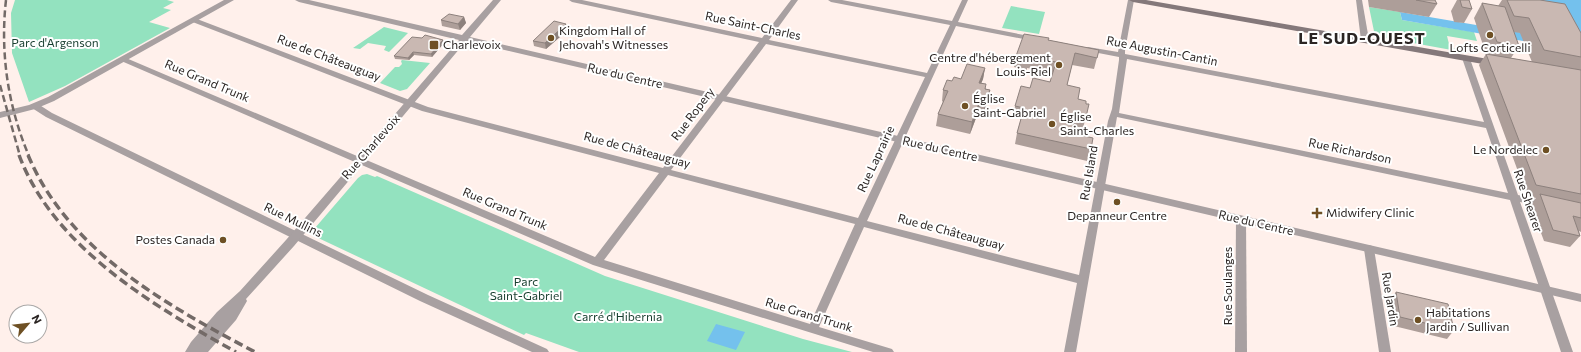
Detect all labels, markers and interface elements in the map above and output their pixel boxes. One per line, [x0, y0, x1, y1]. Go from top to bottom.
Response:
street label: Rue Saint-Charles [704, 8, 802, 42]
place label: Kingdom Hall of Jehovah's Witnesses [559, 23, 668, 52]
district label: LE SUD-OUEST [1298, 28, 1426, 47]
marker: Lofts Corticelli [1485, 30, 1495, 40]
street label: Rue de Châteauguay [276, 31, 383, 83]
street label: Rue Augustin-Cantin [1105, 32, 1219, 68]
marker: Kingdom Hall of Jehovah's Witnesses [546, 33, 556, 43]
park label: Parc d'Argenson [11, 35, 99, 49]
place label: Charlevoix [443, 37, 502, 51]
marker: Charlevoix [428, 39, 440, 51]
place label: Lofts Corticelli [1449, 40, 1531, 54]
place label: Centre d'hébergement Louis-Riel [929, 50, 1051, 78]
street label: Rue Grand Trunk [163, 56, 252, 104]
street label: Rue du Centre [586, 60, 664, 90]
marker: Centre d'hébergement Louis-Riel [1054, 60, 1064, 70]
street label: Rue Ropery [668, 84, 717, 143]
place label: Église Saint-Gabriel [973, 91, 1046, 119]
marker: Église Saint-Gabriel [960, 101, 970, 111]
place label: Église Saint-Charles [1060, 109, 1134, 137]
street label: Rue Charlevoix [338, 111, 403, 182]
marker: Église Saint-Charles [1047, 119, 1057, 129]
street label: Rue Laprairie [854, 123, 897, 194]
street label: Rue de Châteauguay [582, 128, 692, 170]
street label: Rue du Centre [901, 133, 979, 163]
street label: Rue Richardson [1307, 134, 1393, 166]
place label: Le Nordelec [1473, 142, 1538, 156]
street label: Rue Island [1076, 144, 1100, 201]
marker: Le Nordelec [1541, 145, 1551, 155]
street label: Rue Shearer [1512, 167, 1546, 234]
street label: Rue Grand Trunk [461, 184, 550, 232]
marker: Depanneur Centre [1112, 197, 1122, 207]
street label: Rue Mullins [262, 199, 325, 239]
place label: Midwifery Clinic [1326, 205, 1415, 219]
street label: Rue du Centre [1217, 207, 1295, 237]
marker: Midwifery Clinic [1311, 207, 1323, 219]
place label: Depanneur Centre [1067, 208, 1167, 222]
street label: Rue de Châteauguay [896, 210, 1006, 252]
place label: Postes Canada [135, 232, 215, 246]
marker: Postes Canada [218, 235, 228, 245]
street label: Rue Soulanges [1220, 247, 1234, 325]
street label: Rue Jardin [1379, 271, 1402, 327]
park label: Parc Saint-Gabriel [490, 274, 562, 302]
street label: Rue Grand Trunk [764, 294, 855, 334]
north arrow [8, 304, 48, 344]
place label: Habitations Jardin / Sullivan [1426, 305, 1509, 334]
park label: Carré d'Hibernia [574, 309, 662, 323]
text: N [30, 312, 45, 326]
marker: Habitations Jardin / Sullivan [1413, 315, 1423, 325]

